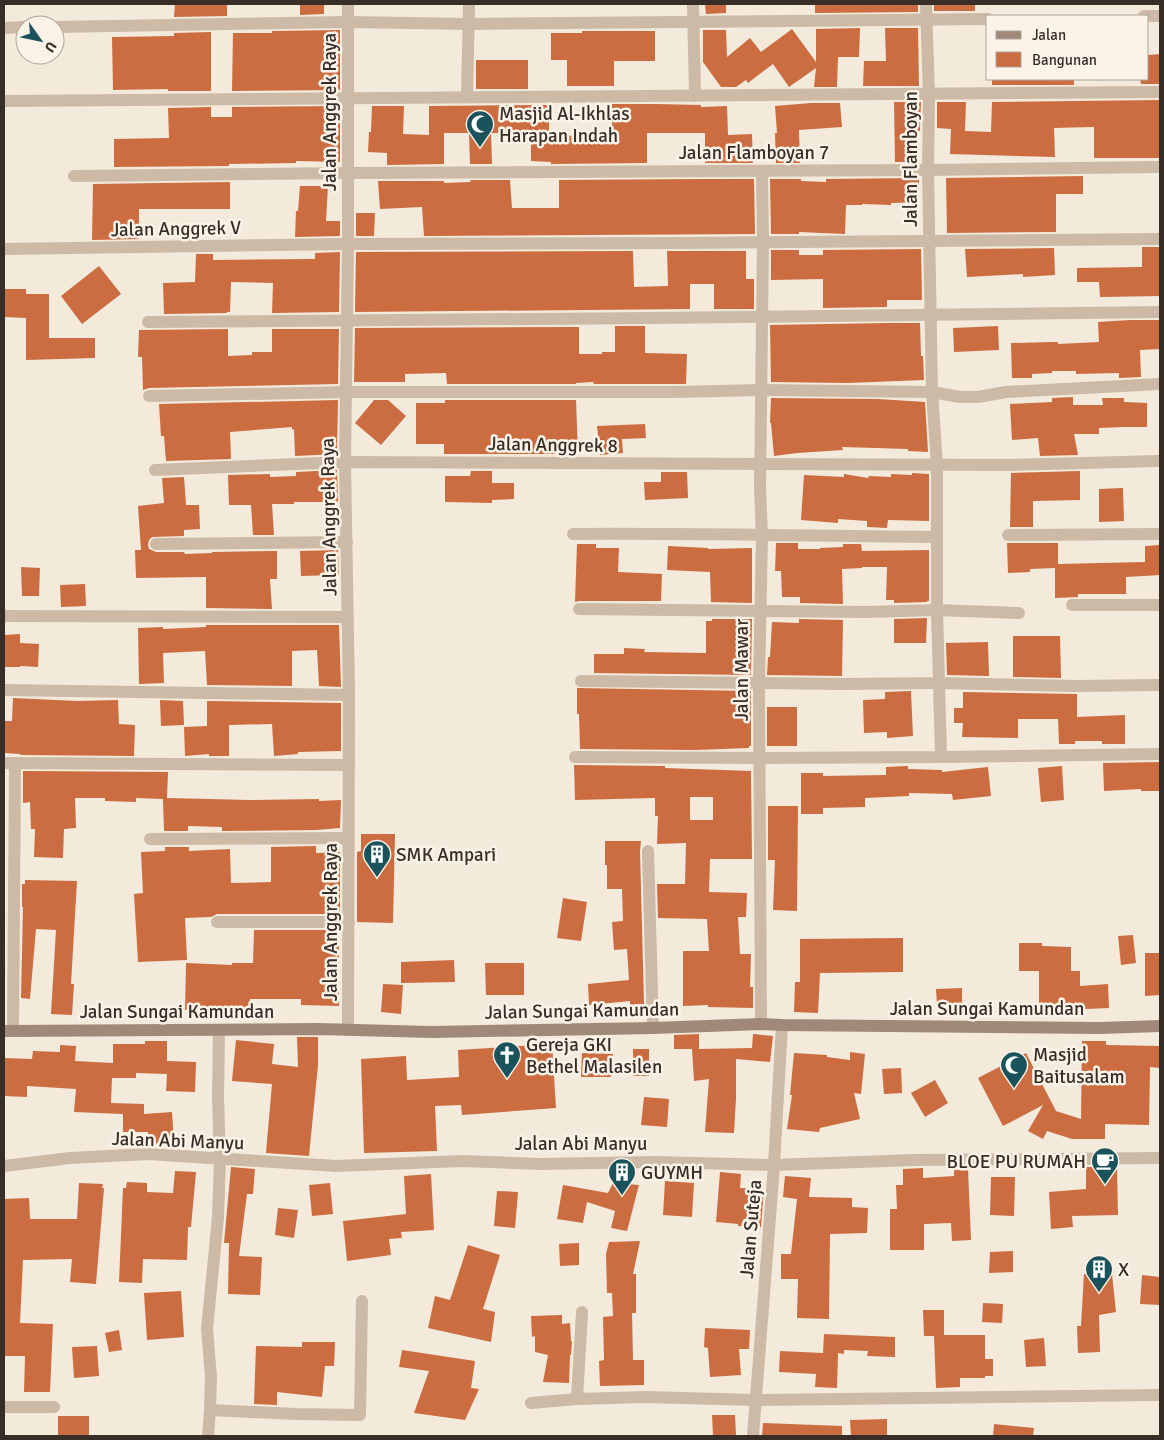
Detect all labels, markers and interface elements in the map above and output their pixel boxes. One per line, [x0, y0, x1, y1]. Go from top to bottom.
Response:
north arrow [15, 15, 65, 65]
legend [986, 15, 1149, 80]
text: Jalan [1032, 26, 1066, 44]
street label: Jalan Anggrek Raya [318, 33, 342, 191]
text: U [41, 38, 60, 55]
text: Bangunan [1032, 51, 1097, 69]
street label: Jalan Flamboyan [899, 91, 923, 227]
place label: Masjid Al-Ikhlas Harapan Indah [499, 102, 629, 148]
mosque icon: Masjid Al-Ikhlas Harapan Indah [465, 109, 495, 148]
street label: Jalan Flamboyan 7 [679, 141, 829, 165]
street label: Jalan Anggrek V [111, 216, 241, 242]
street label: Jalan Anggrek 8 [488, 432, 618, 458]
street label: Jalan Anggrek Raya [316, 438, 342, 596]
street label: Jalan Mawar [730, 619, 754, 721]
building icon: SMK Ampari [362, 839, 392, 878]
street label: Jalan Anggrek Raya [319, 843, 343, 1001]
place label: SMK Ampari [396, 843, 496, 867]
street label: Jalan Sungai Kamundan [484, 997, 680, 1025]
street label: Jalan Sungai Kamundan [890, 997, 1084, 1021]
street label: Jalan Sungai Kamundan [80, 1000, 274, 1024]
place label: Gereja GKI Bethel Malasilen [526, 1033, 662, 1079]
church icon: Gereja GKI Bethel Malasilen [492, 1040, 522, 1079]
place label: Masjid Baitusalam [1033, 1043, 1125, 1089]
mosque icon: Masjid Baitusalam [999, 1050, 1029, 1089]
street label: Jalan Abi Manyu [111, 1127, 245, 1155]
street label: Jalan Abi Manyu [515, 1132, 647, 1156]
cafe icon: BLOE PU RUMAH [1090, 1146, 1120, 1185]
place label: BLOE PU RUMAH [946, 1150, 1086, 1174]
building icon: GUYMH [607, 1157, 637, 1196]
place label: GUYMH [641, 1161, 703, 1185]
street label: Jalan Suteja [735, 1179, 767, 1280]
building icon: X [1084, 1254, 1114, 1293]
place label: X [1118, 1258, 1129, 1282]

